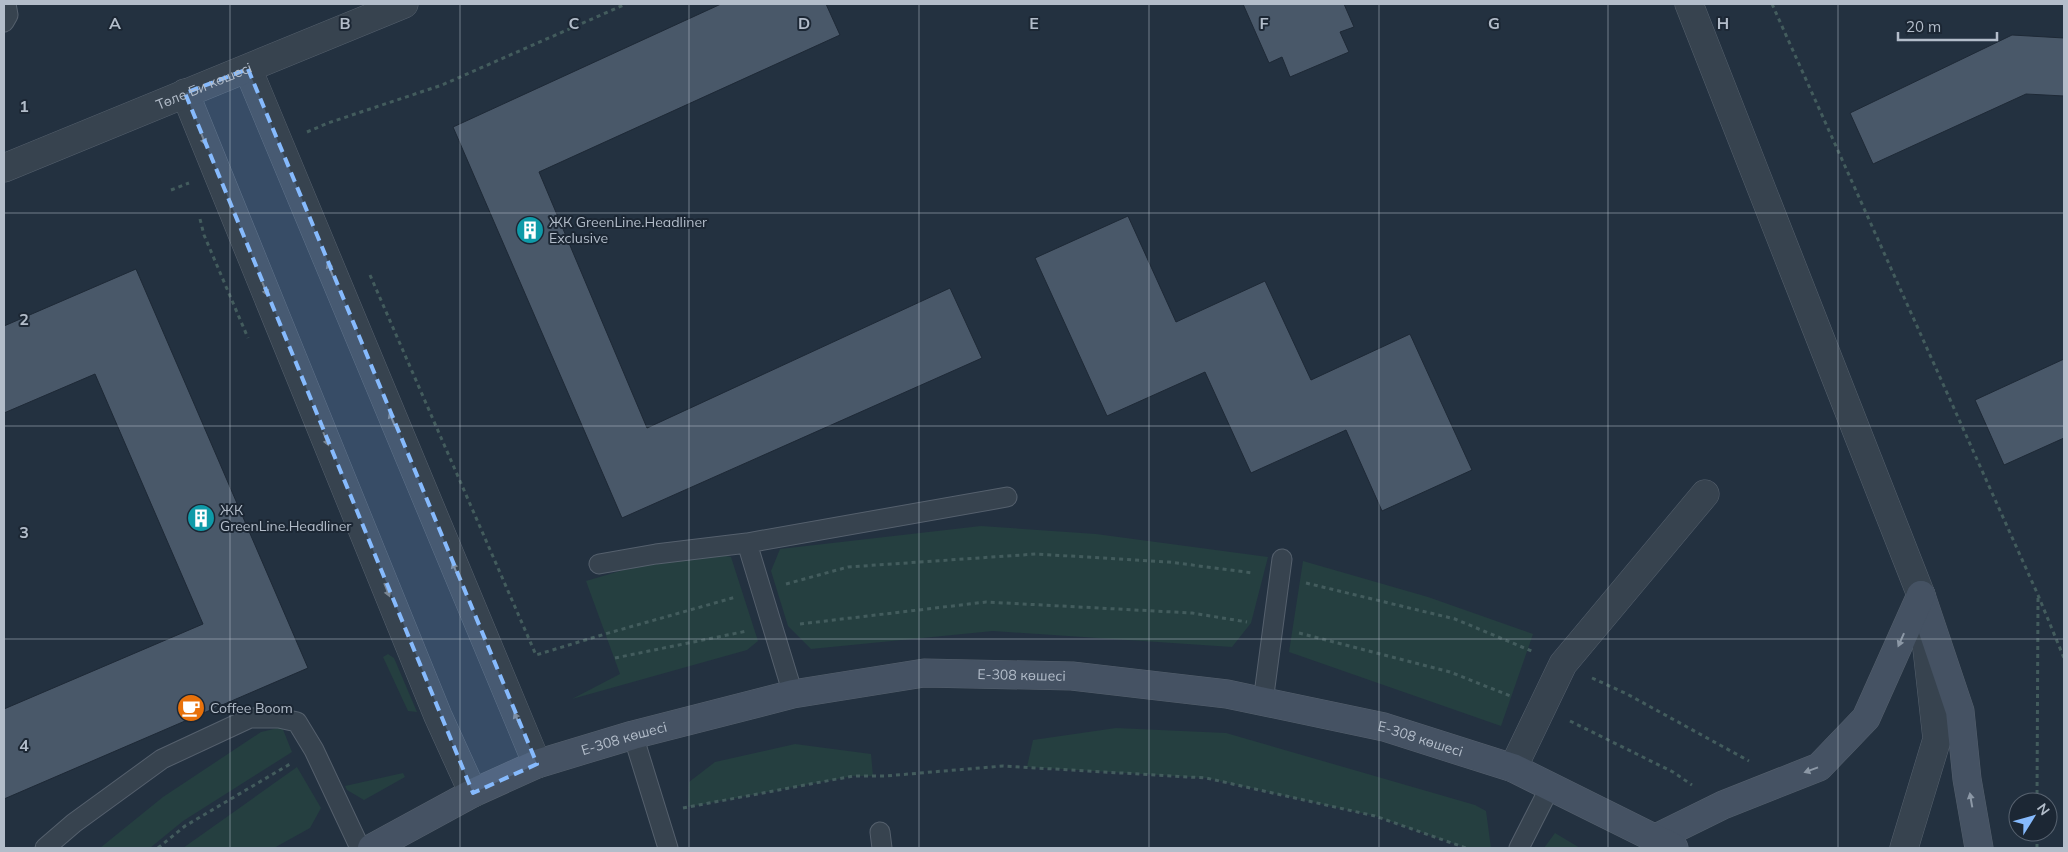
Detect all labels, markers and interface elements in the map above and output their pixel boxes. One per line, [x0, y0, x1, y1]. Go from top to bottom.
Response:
scale bar [1898, 10, 1997, 42]
text: A [109, 13, 121, 33]
text: B [339, 13, 351, 33]
text: C [569, 13, 580, 33]
text: D [798, 13, 810, 33]
text: E [1029, 13, 1039, 33]
text: F [1259, 13, 1269, 33]
text: G [1488, 13, 1500, 33]
text: H [1717, 13, 1729, 33]
text: 20 m [1906, 17, 1941, 36]
street label: Төле Би көшесі [153, 58, 254, 114]
text: 1 [19, 96, 29, 116]
one-way arrow [200, 131, 208, 145]
place label: ЖК GreenLine.Headliner Exclusive [549, 213, 708, 247]
building icon: ЖК GreenLine.Headliner Exclusive [515, 215, 545, 245]
one-way arrow [326, 262, 334, 276]
one-way arrow [261, 282, 269, 296]
text: 2 [19, 309, 29, 329]
one-way arrow [388, 412, 396, 426]
one-way arrow [322, 432, 330, 446]
place label: ЖК GreenLine.Headliner [220, 501, 352, 535]
building icon: ЖК GreenLine.Headliner [186, 503, 216, 533]
text: 3 [19, 522, 29, 542]
one-way arrow [450, 562, 458, 576]
one-way arrow [383, 583, 391, 598]
one-way arrow [1896, 633, 1904, 647]
street label: Е-308 көшесі [977, 665, 1066, 685]
cafe icon: Coffee Boom [176, 693, 206, 723]
place label: Coffee Boom [210, 699, 293, 717]
one-way arrow [513, 712, 521, 726]
street label: Е-308 көшесі [1376, 717, 1465, 761]
street label: Е-308 көшесі [579, 718, 669, 759]
text: 4 [19, 735, 29, 755]
one-way arrow [1803, 766, 1818, 774]
one-way arrow [1967, 792, 1975, 808]
north arrow [2008, 792, 2058, 842]
text: N [2033, 800, 2054, 819]

